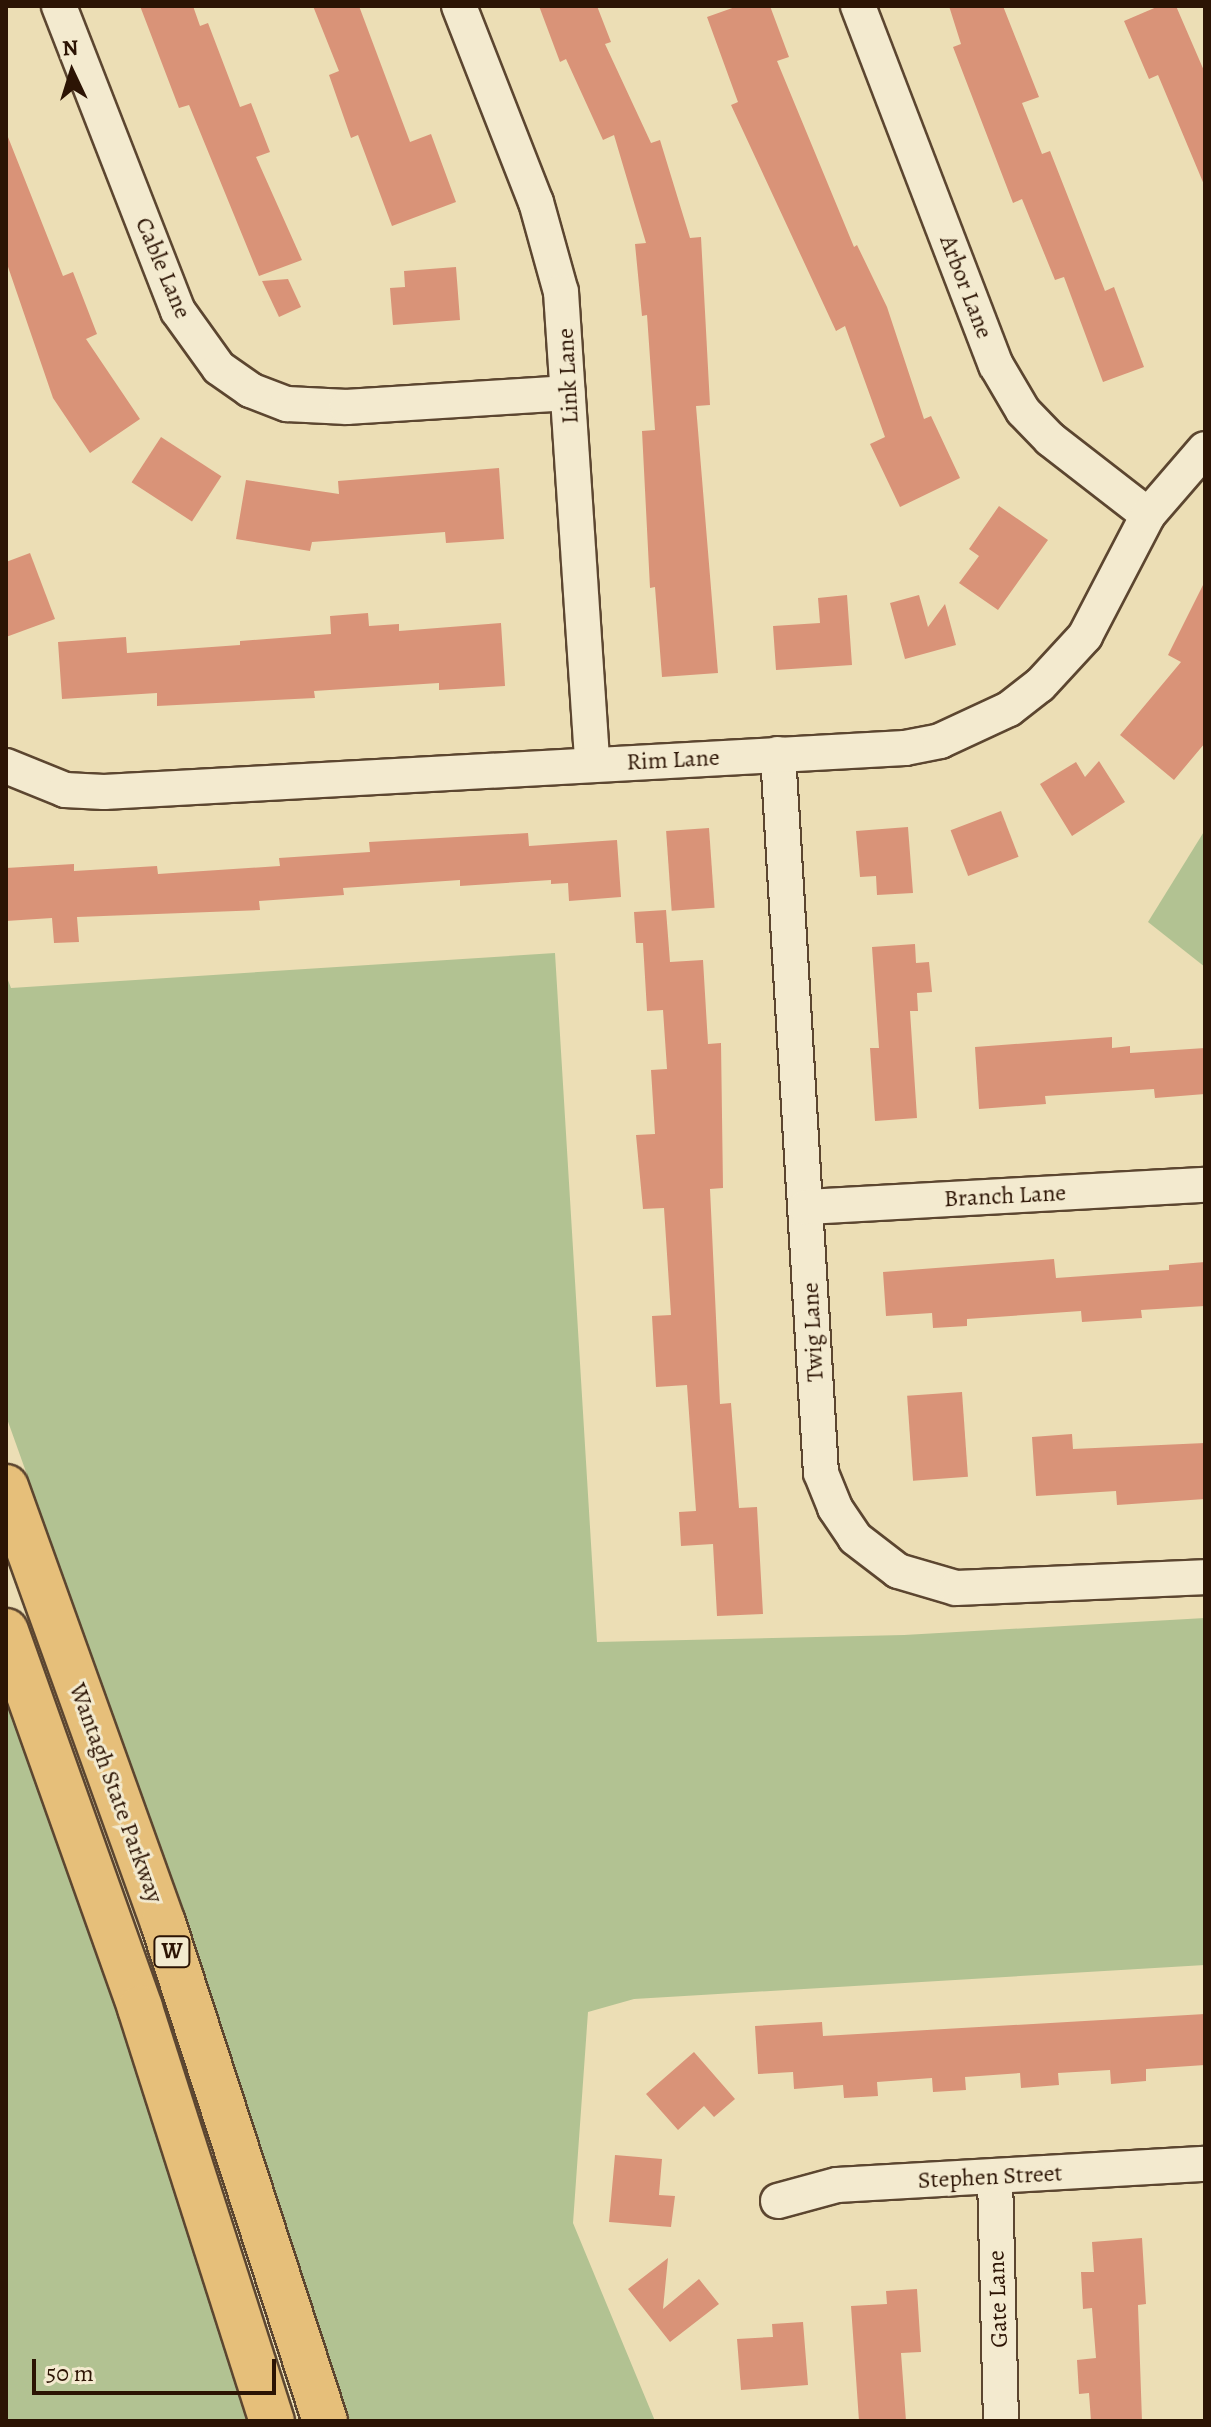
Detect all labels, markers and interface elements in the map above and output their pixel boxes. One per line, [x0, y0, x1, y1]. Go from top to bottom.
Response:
north arrow [32, 32, 112, 112]
text: N [61, 33, 79, 64]
street label: Cable Lane [129, 213, 197, 323]
street label: Arbor Lane [933, 231, 999, 343]
street label: Link Lane [551, 327, 585, 425]
street label: Rim Lane [626, 743, 720, 777]
street label: Branch Lane [943, 1178, 1067, 1214]
street label: Twig Lane [796, 1282, 830, 1382]
street label: Wantagh State Parkway [63, 1679, 169, 1907]
road number: W [152, 1934, 192, 1970]
street label: Stephen Street [917, 2159, 1063, 2195]
street label: Gate Lane [982, 2250, 1014, 2348]
scale bar [36, 2343, 280, 2393]
text: 50 m [46, 2357, 94, 2389]

